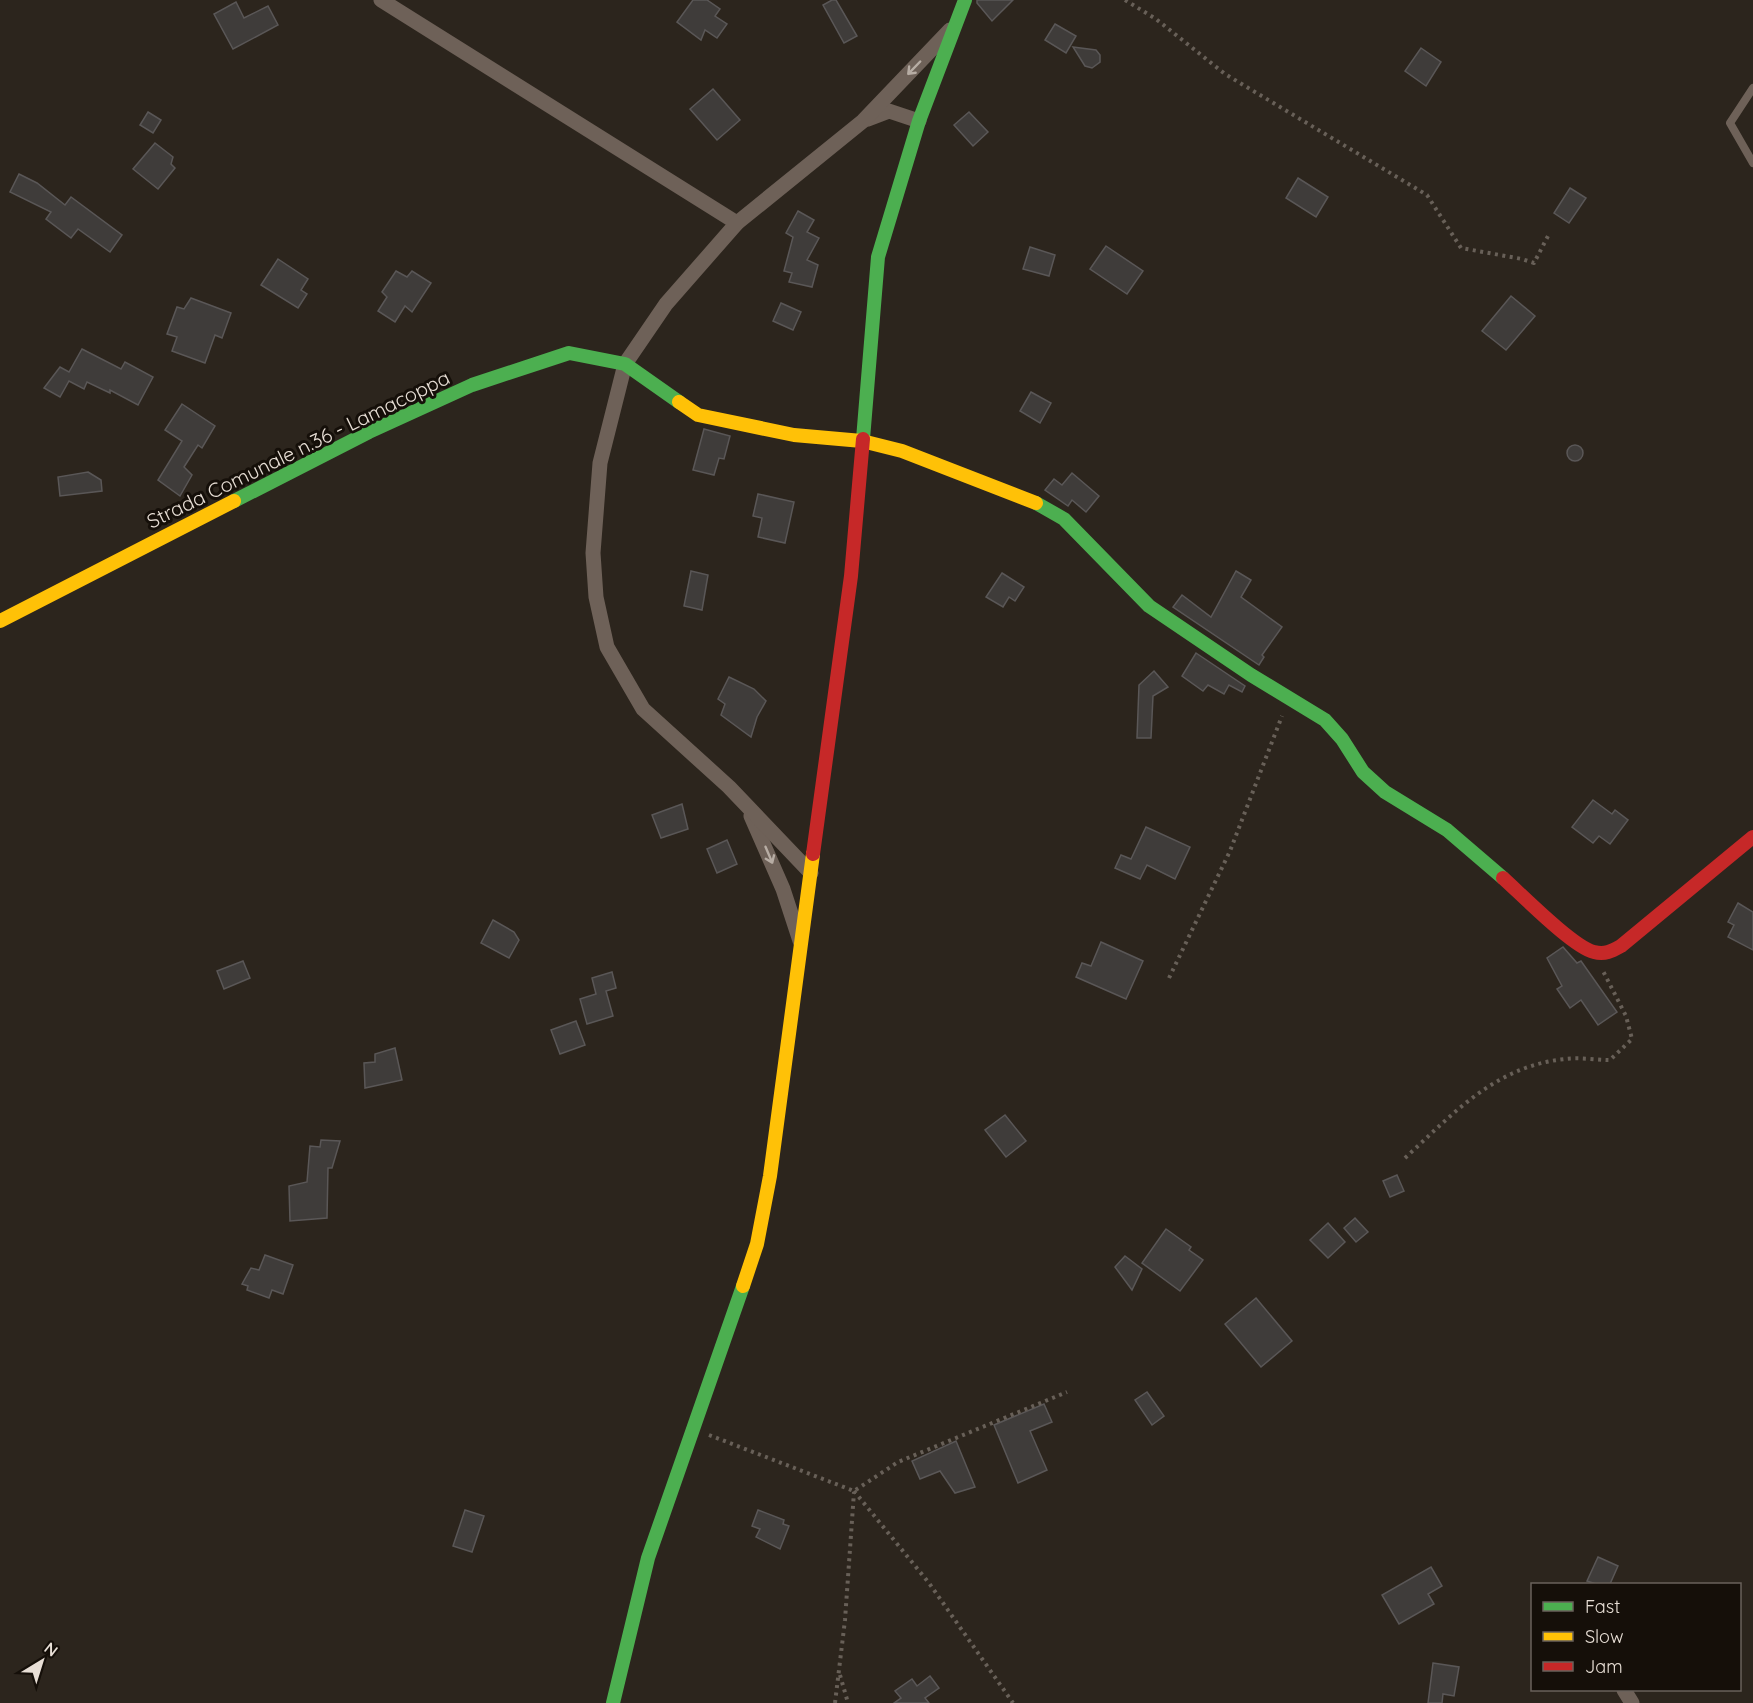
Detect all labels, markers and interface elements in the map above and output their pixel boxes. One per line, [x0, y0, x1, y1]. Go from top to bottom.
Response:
one-way arrow [907, 61, 921, 76]
street label: Strada Comunale n.36 - Lamacoppa [142, 365, 454, 533]
one-way arrow [764, 845, 775, 863]
legend [1531, 1583, 1741, 1691]
text: Fast [1585, 1595, 1620, 1618]
text: Slow [1585, 1625, 1623, 1648]
north arrow [12, 1631, 72, 1691]
text: N [40, 1638, 62, 1661]
text: Jam [1585, 1655, 1623, 1678]

